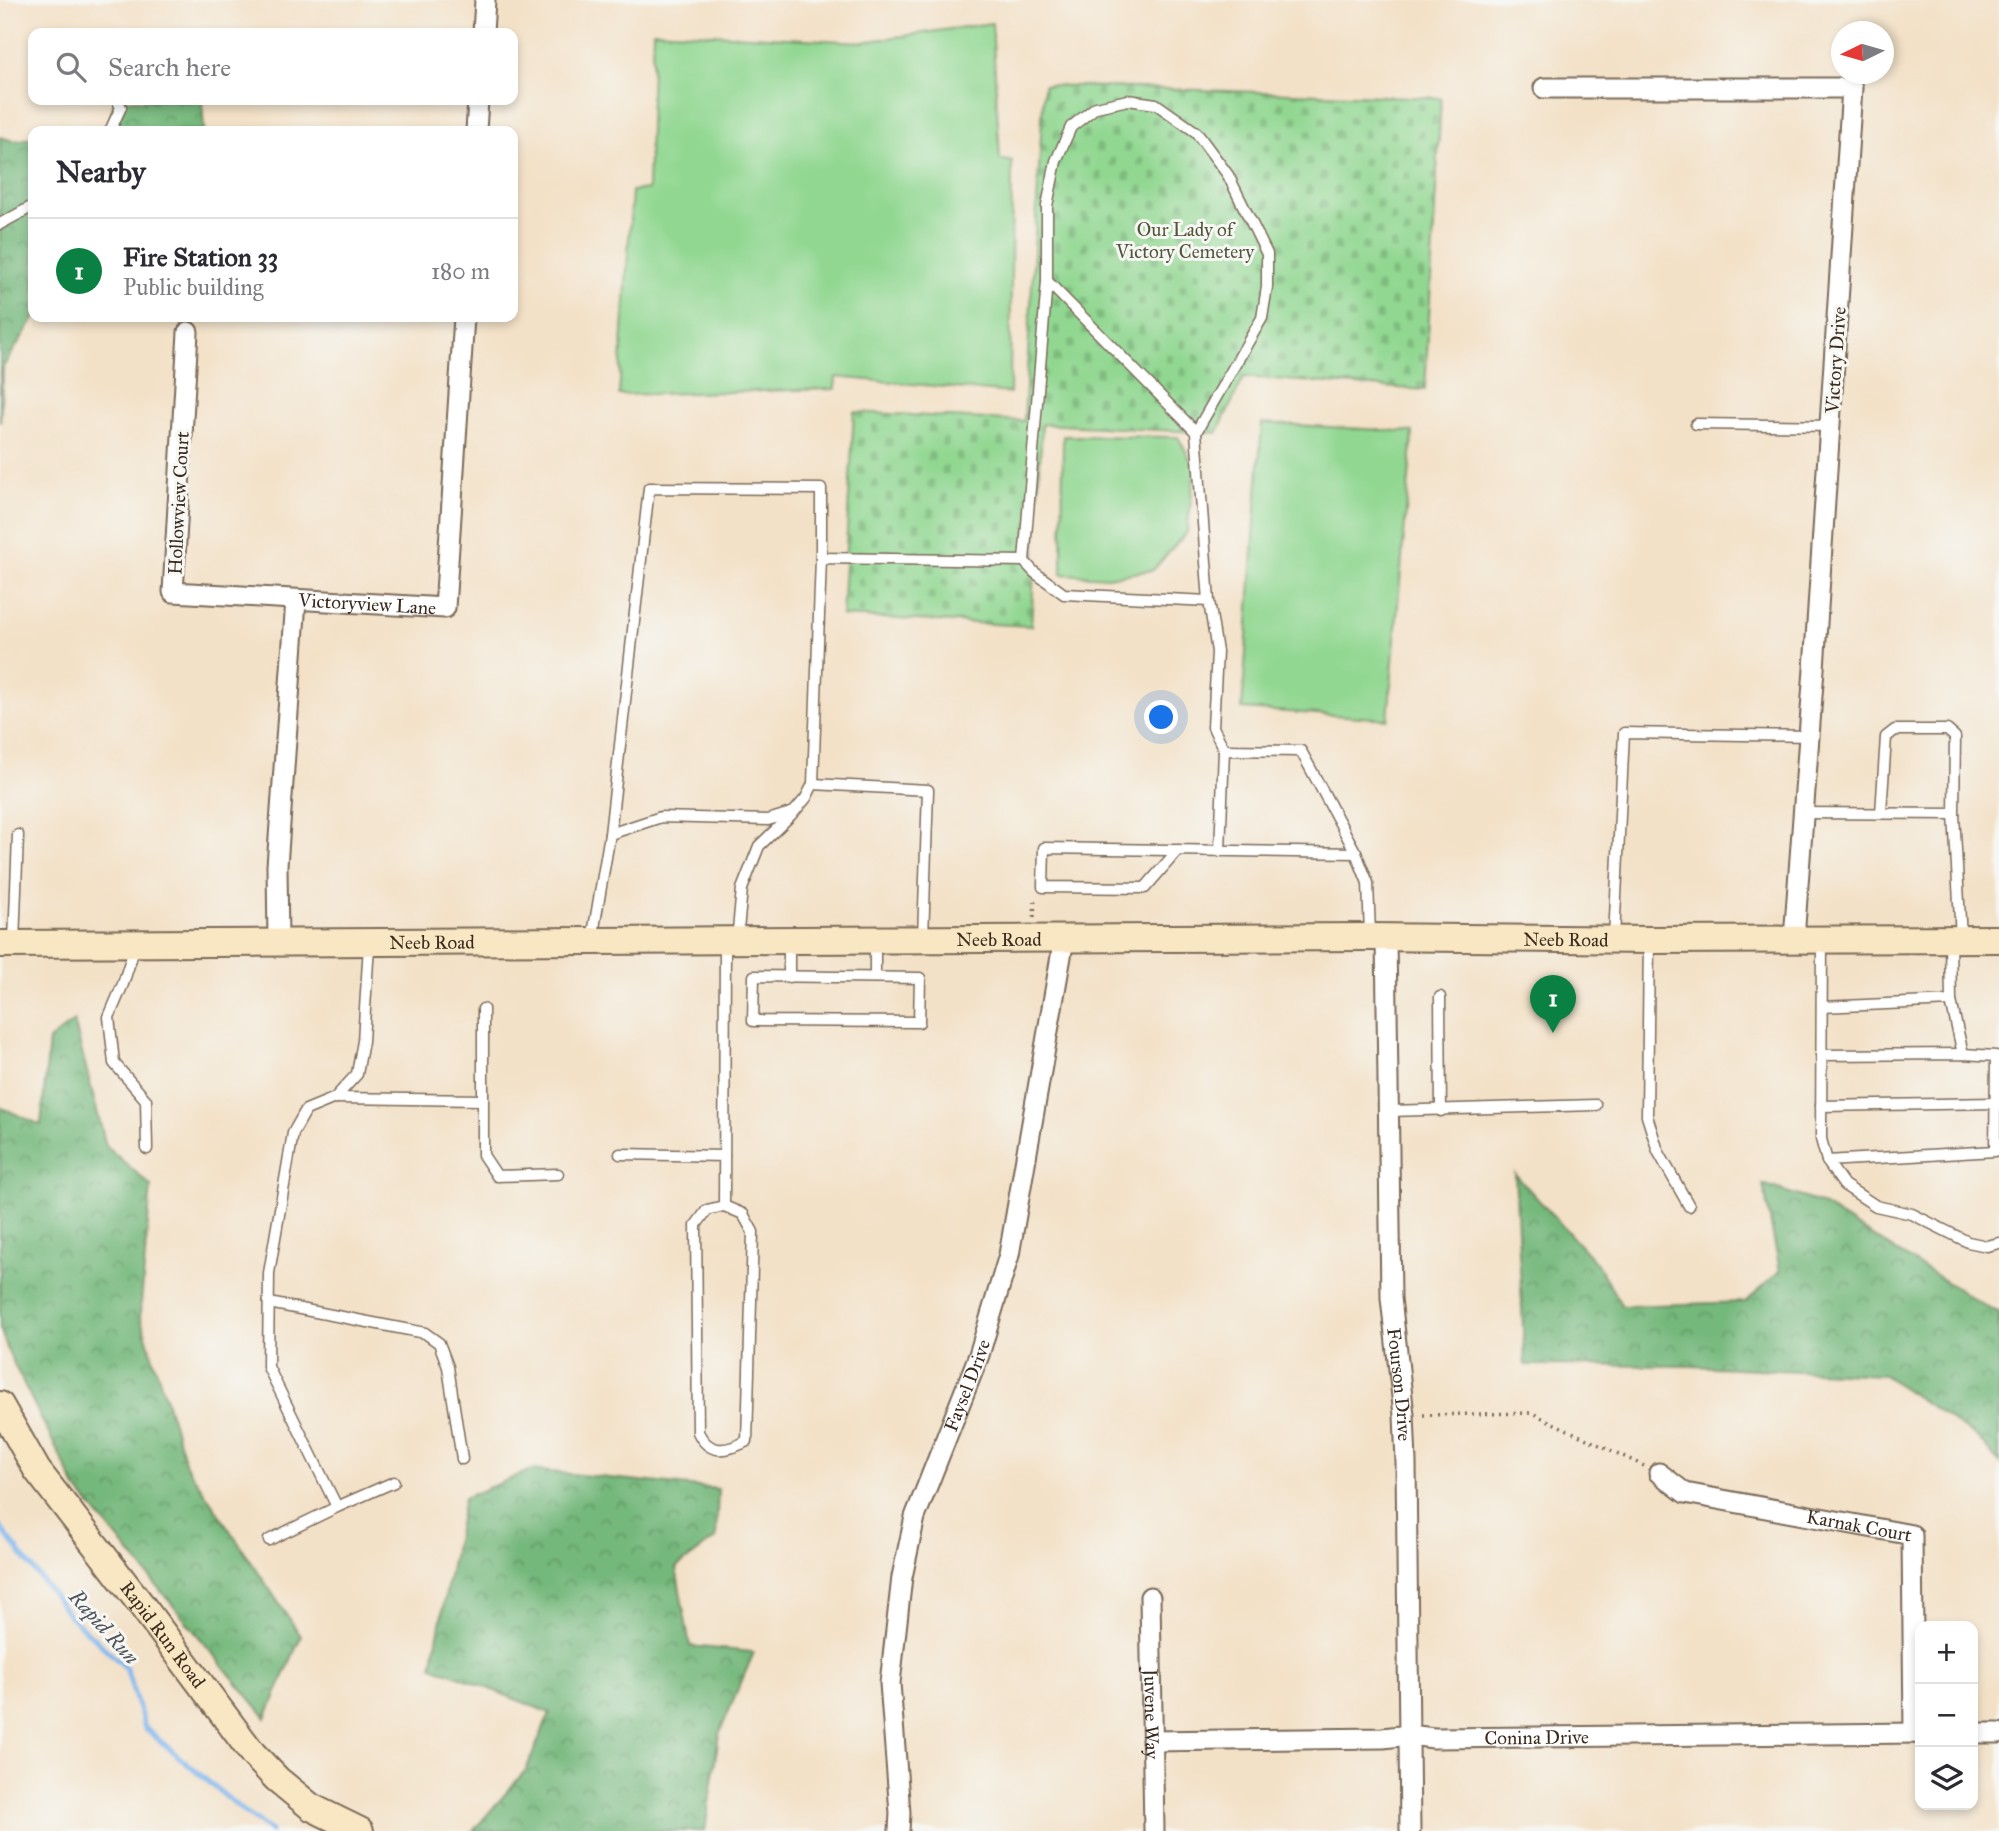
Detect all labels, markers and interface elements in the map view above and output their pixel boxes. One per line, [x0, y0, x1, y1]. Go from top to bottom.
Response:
north arrow [1831, 21, 1894, 84]
search box [28, 28, 518, 105]
icon: search [52, 48, 90, 86]
text: Search here [108, 51, 231, 83]
text: Nearby [56, 154, 146, 190]
park label: Our Lady of Victory Cemetery [1115, 218, 1255, 263]
text: Fire Station 33 [123, 241, 278, 273]
text: 1 [74, 257, 84, 285]
text: 180 m [431, 257, 490, 285]
text: Public building [123, 273, 263, 301]
street label: Victory Drive [1820, 306, 1851, 415]
street label: Hollowview Court [163, 430, 194, 575]
street label: Victoryview Lane [297, 588, 437, 619]
your location [1144, 700, 1178, 734]
street label: Neeb Road [956, 928, 1042, 951]
street label: Neeb Road [1523, 928, 1609, 952]
street label: Neeb Road [389, 931, 475, 954]
pin: 1 [1530, 975, 1576, 1033]
street label: Fourson Drive [1382, 1327, 1416, 1442]
street label: Faysel Drive [939, 1337, 995, 1435]
street label: Karnak Court [1805, 1505, 1914, 1547]
street label: Rapid Run Road [115, 1577, 211, 1693]
water label: Rapid Run [63, 1583, 144, 1670]
map controls [1915, 1621, 1978, 1810]
button: + [1915, 1621, 1978, 1684]
street label: Juvene Way [1138, 1667, 1164, 1760]
button: − [1915, 1684, 1978, 1747]
street label: Conina Drive [1484, 1725, 1589, 1749]
button: layers [1915, 1747, 1978, 1810]

